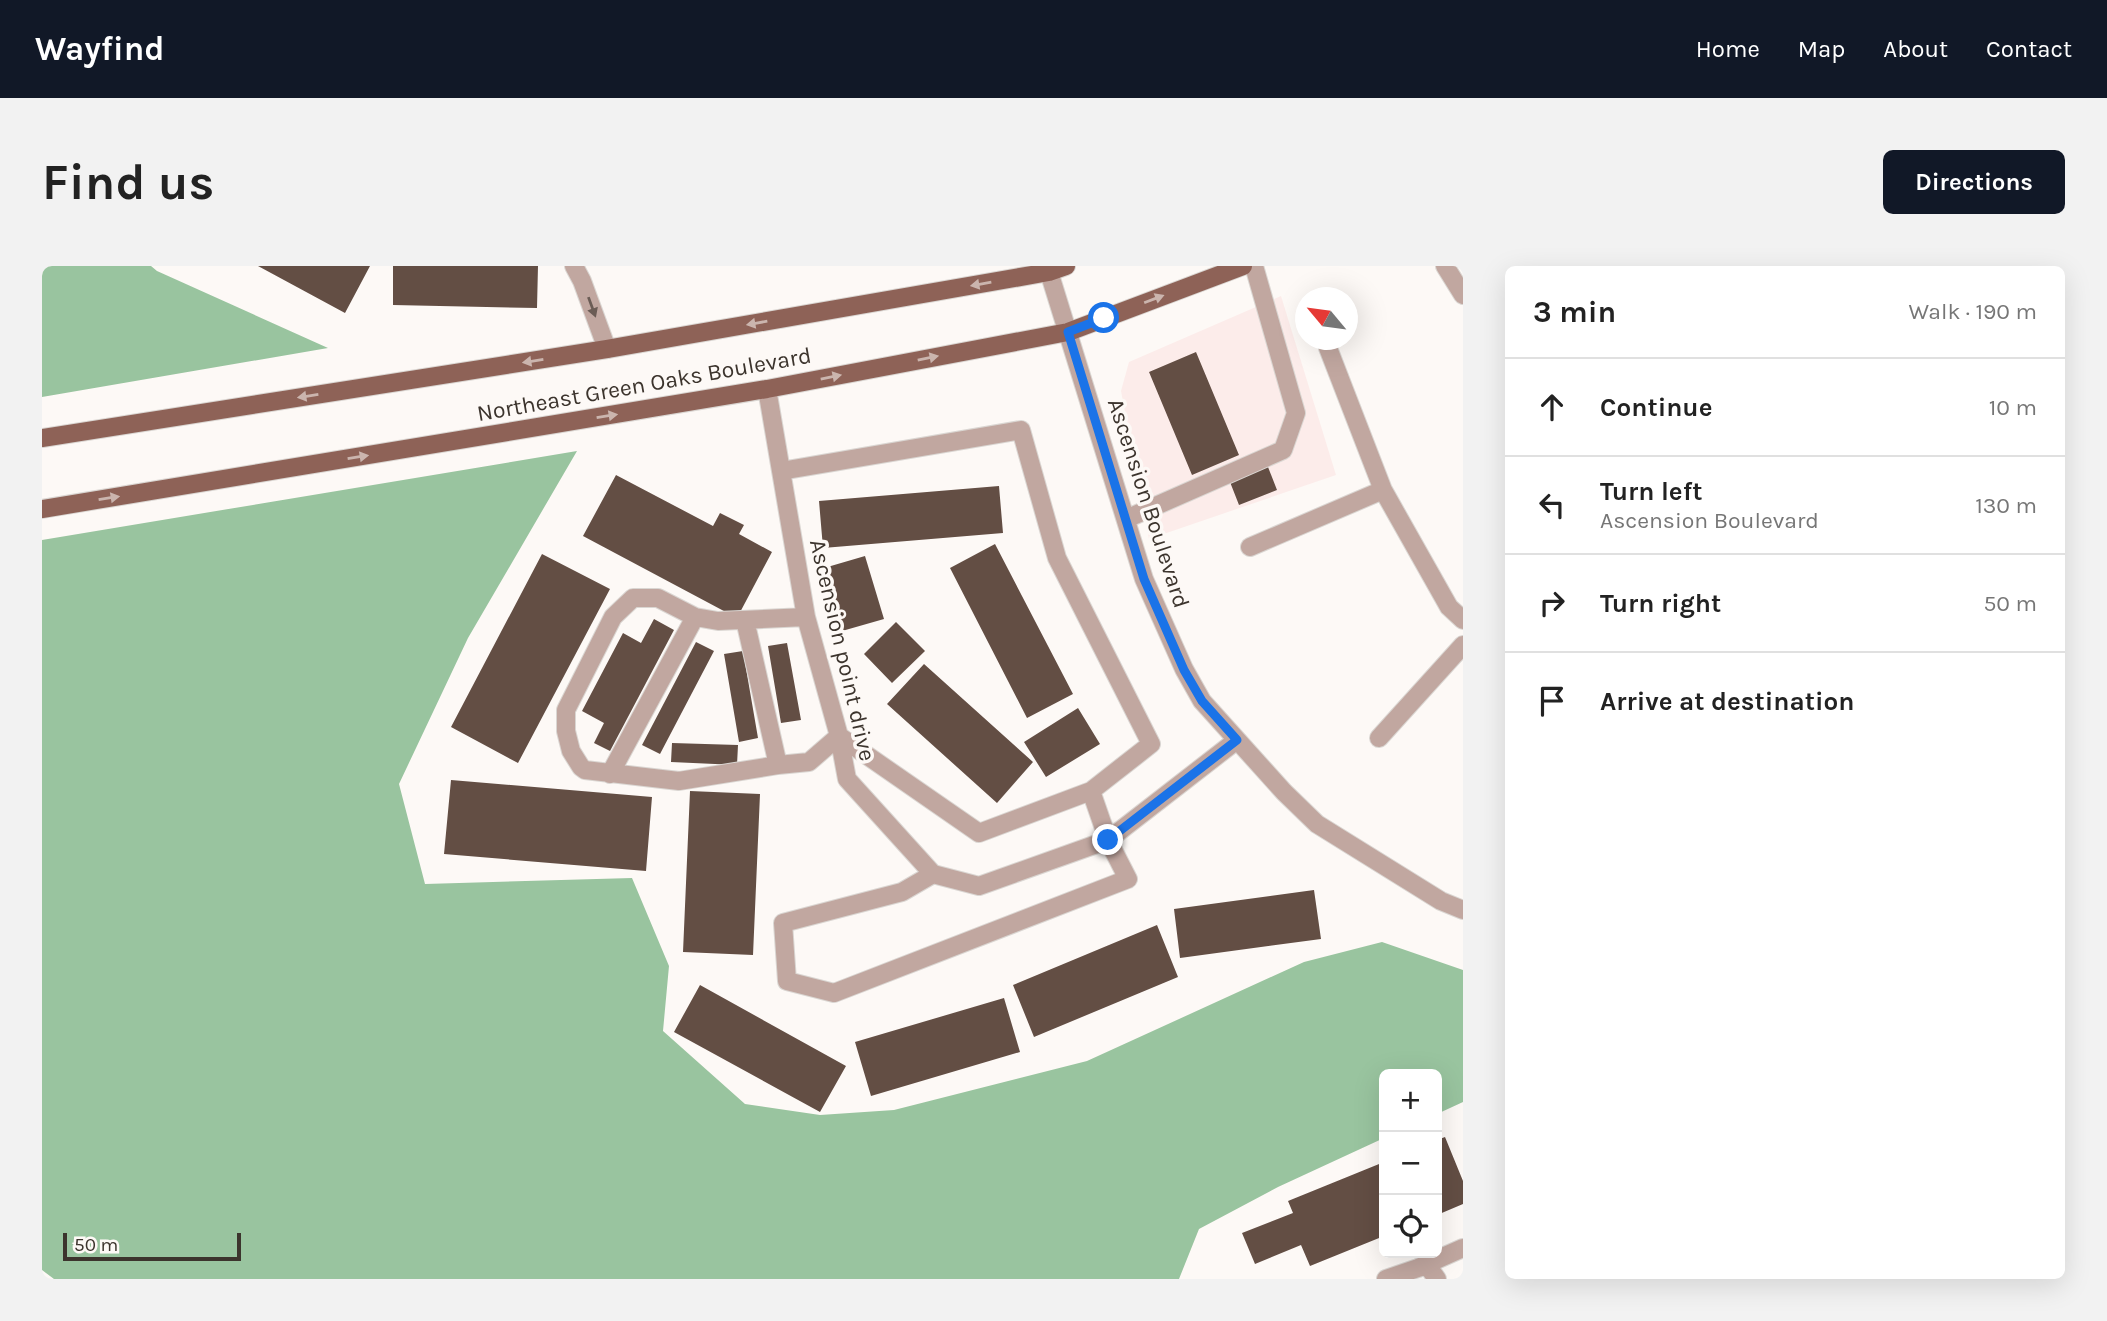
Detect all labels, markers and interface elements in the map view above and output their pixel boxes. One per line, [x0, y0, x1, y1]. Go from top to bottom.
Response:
text: Wayfind [35, 30, 165, 68]
text: Home [1696, 35, 1760, 63]
text: Map [1798, 35, 1845, 63]
text: About [1883, 35, 1948, 63]
text: Contact [1986, 35, 2072, 63]
button: Directions [1883, 150, 2065, 214]
text: Find us [42, 154, 214, 211]
one-way arrow [970, 279, 992, 290]
north arrow [1295, 287, 1358, 350]
one-way arrow [1144, 294, 1165, 305]
text: 3 min [1533, 294, 1616, 330]
one-way arrow [586, 297, 597, 318]
text: Walk · 190 m [1909, 298, 2037, 325]
route start [1088, 302, 1119, 333]
one-way arrow [746, 318, 768, 329]
street label: Northeast Green Oaks Boulevard [475, 342, 813, 427]
one-way arrow [917, 353, 939, 364]
one-way arrow [522, 356, 544, 367]
one-way arrow [820, 371, 842, 382]
icon: ahead [1533, 388, 1571, 426]
one-way arrow [297, 391, 319, 402]
text: Continue [1600, 392, 1712, 423]
text: 10 m [1989, 394, 2037, 421]
street label: Ascension Boulevard [1102, 395, 1195, 611]
one-way arrow [596, 410, 618, 421]
one-way arrow [347, 451, 369, 462]
text: Turn left [1600, 476, 1702, 507]
icon: left [1533, 486, 1571, 524]
one-way arrow [98, 492, 120, 503]
text: 130 m [1975, 492, 2037, 519]
text: Ascension Boulevard [1600, 507, 1819, 534]
street label: Ascension point drive [804, 537, 881, 764]
icon: right [1533, 584, 1571, 622]
text: Turn right [1600, 588, 1721, 619]
text: 50 m [1983, 590, 2037, 617]
icon: arrive [1533, 682, 1571, 720]
text: Arrive at destination [1600, 686, 1854, 717]
route end [1092, 824, 1123, 855]
map controls [1379, 1069, 1442, 1258]
button: + [1379, 1069, 1442, 1132]
button: − [1379, 1132, 1442, 1195]
button: locate [1379, 1195, 1442, 1258]
scale bar [63, 1230, 242, 1262]
text: 50 m [74, 1234, 118, 1256]

